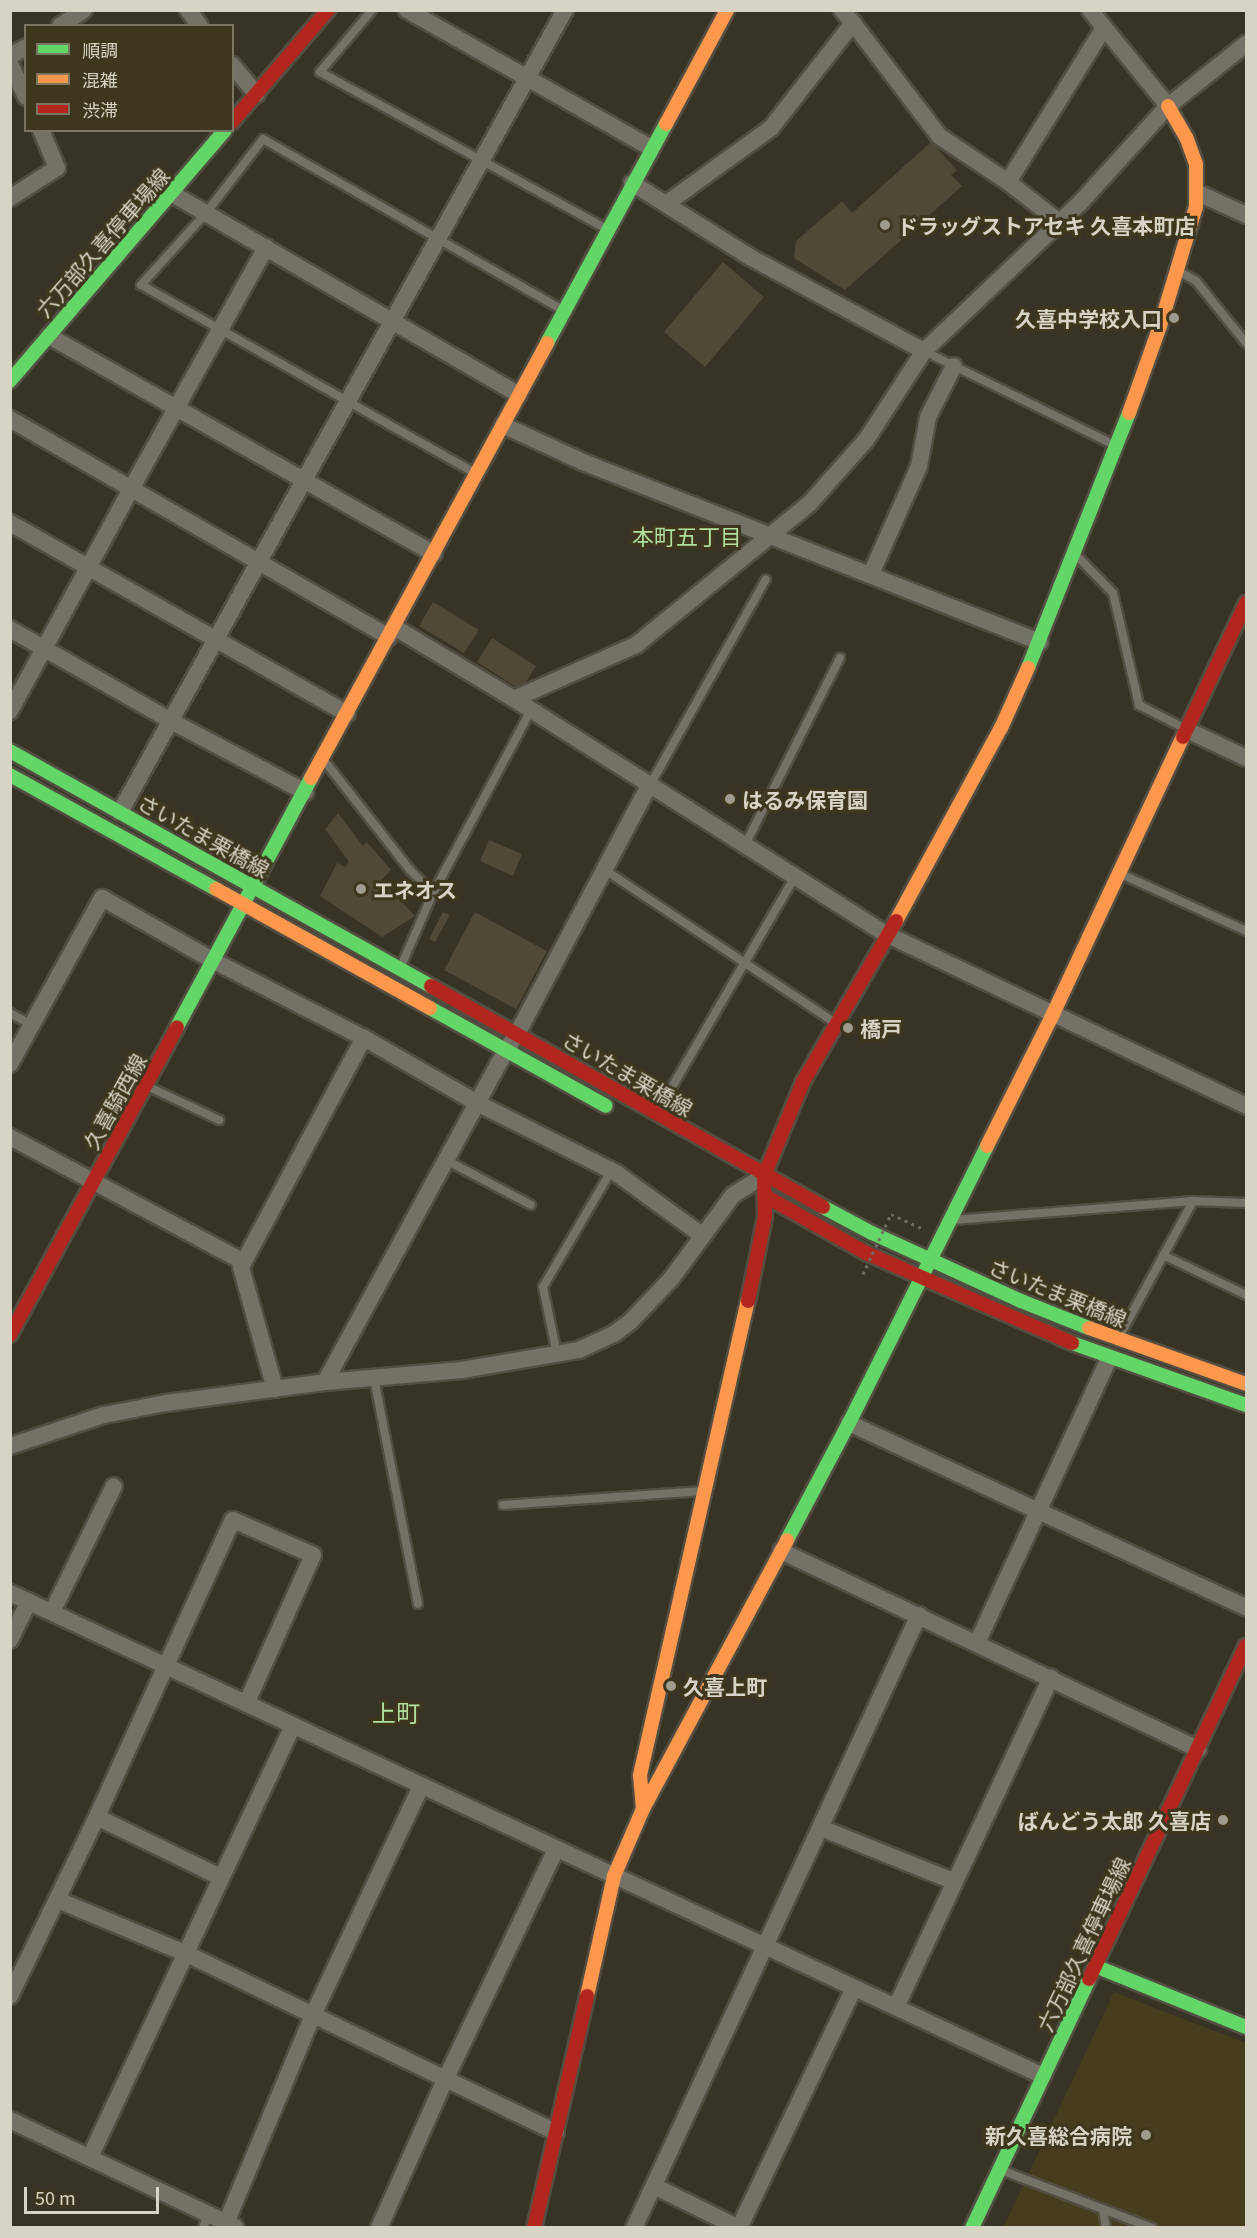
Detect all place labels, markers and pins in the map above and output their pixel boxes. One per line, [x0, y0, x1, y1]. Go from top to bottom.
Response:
place label: ドラッグストアセキ 久喜本町店 [897, 212, 1196, 238]
marker: ドラッグストアセキ 久喜本町店 [878, 218, 892, 232]
place label: 久喜中学校入口 [1015, 305, 1162, 331]
marker: 久喜中学校入口 [1167, 311, 1181, 325]
place label: はるみ保育園 [742, 786, 868, 812]
marker: はるみ保育園 [723, 792, 737, 806]
place label: エネオス [373, 876, 457, 902]
marker: エネオス [354, 882, 368, 896]
place label: 橋戸 [860, 1015, 902, 1041]
marker: 橋戸 [841, 1021, 855, 1035]
place label: 久喜上町 [683, 1673, 767, 1699]
marker: 久喜上町 [664, 1679, 678, 1693]
place label: ばんどう太郎 久喜店 [1017, 1807, 1211, 1833]
marker: ばんどう太郎 久喜店 [1216, 1813, 1230, 1827]
place label: 新久喜総合病院 [985, 2122, 1132, 2148]
marker: 新久喜総合病院 [1137, 2126, 1155, 2144]

